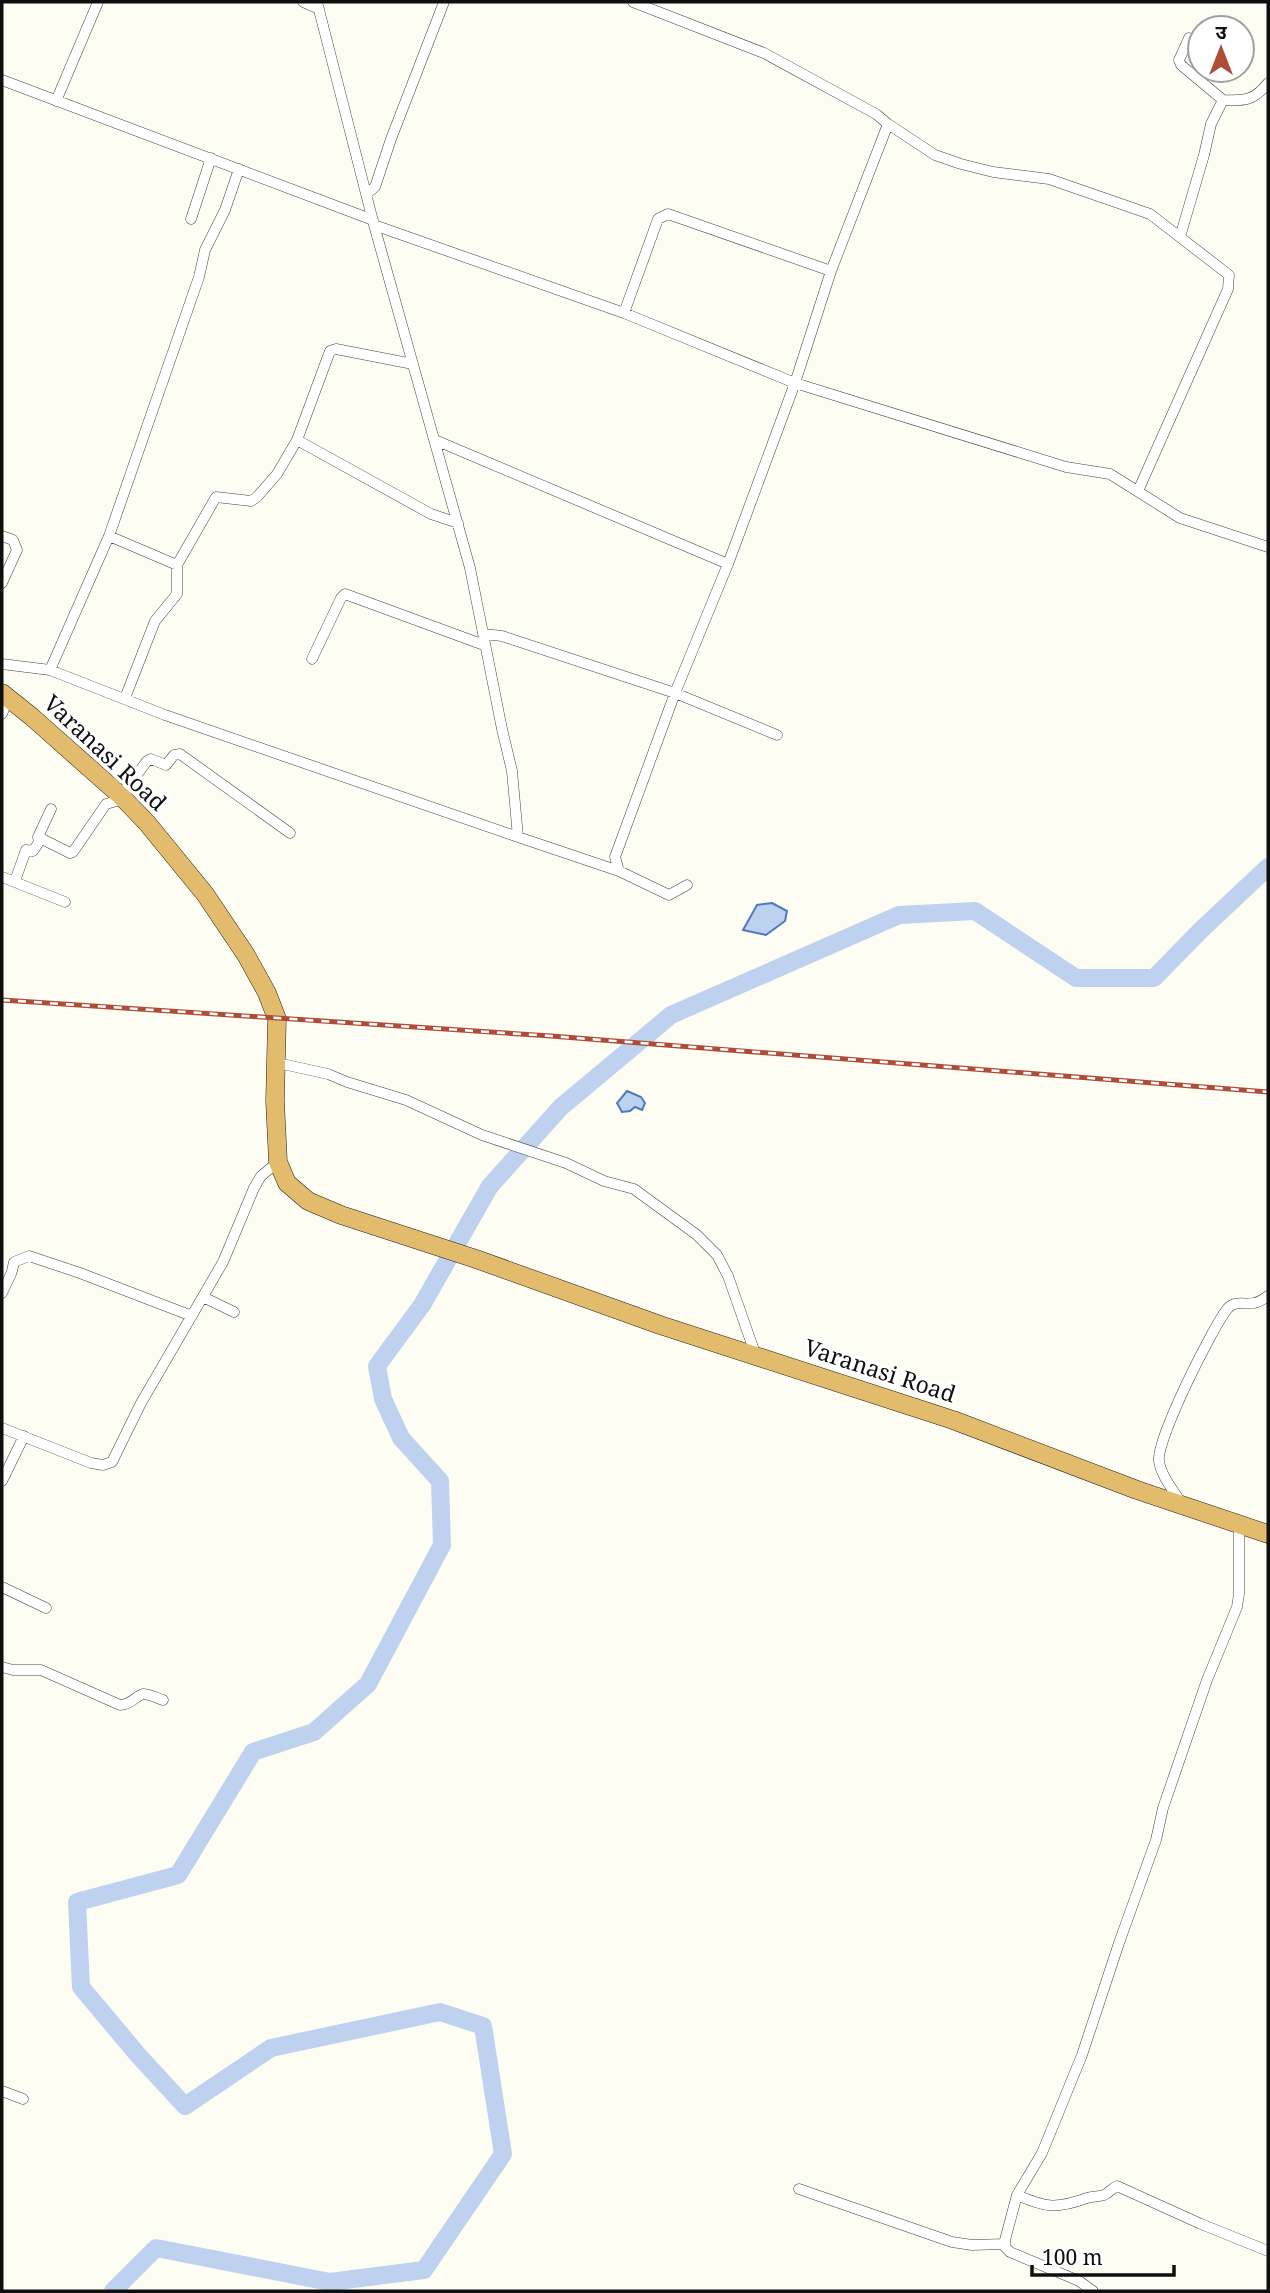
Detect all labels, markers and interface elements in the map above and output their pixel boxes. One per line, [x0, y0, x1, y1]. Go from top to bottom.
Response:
north arrow [1186, 14, 1256, 84]
text: उ [1215, 19, 1227, 45]
street label: Varanasi Road [37, 687, 174, 818]
street label: Varanasi Road [801, 1331, 960, 1410]
scale bar [1032, 2234, 1174, 2278]
text: 100 m [1042, 2243, 1103, 2271]

